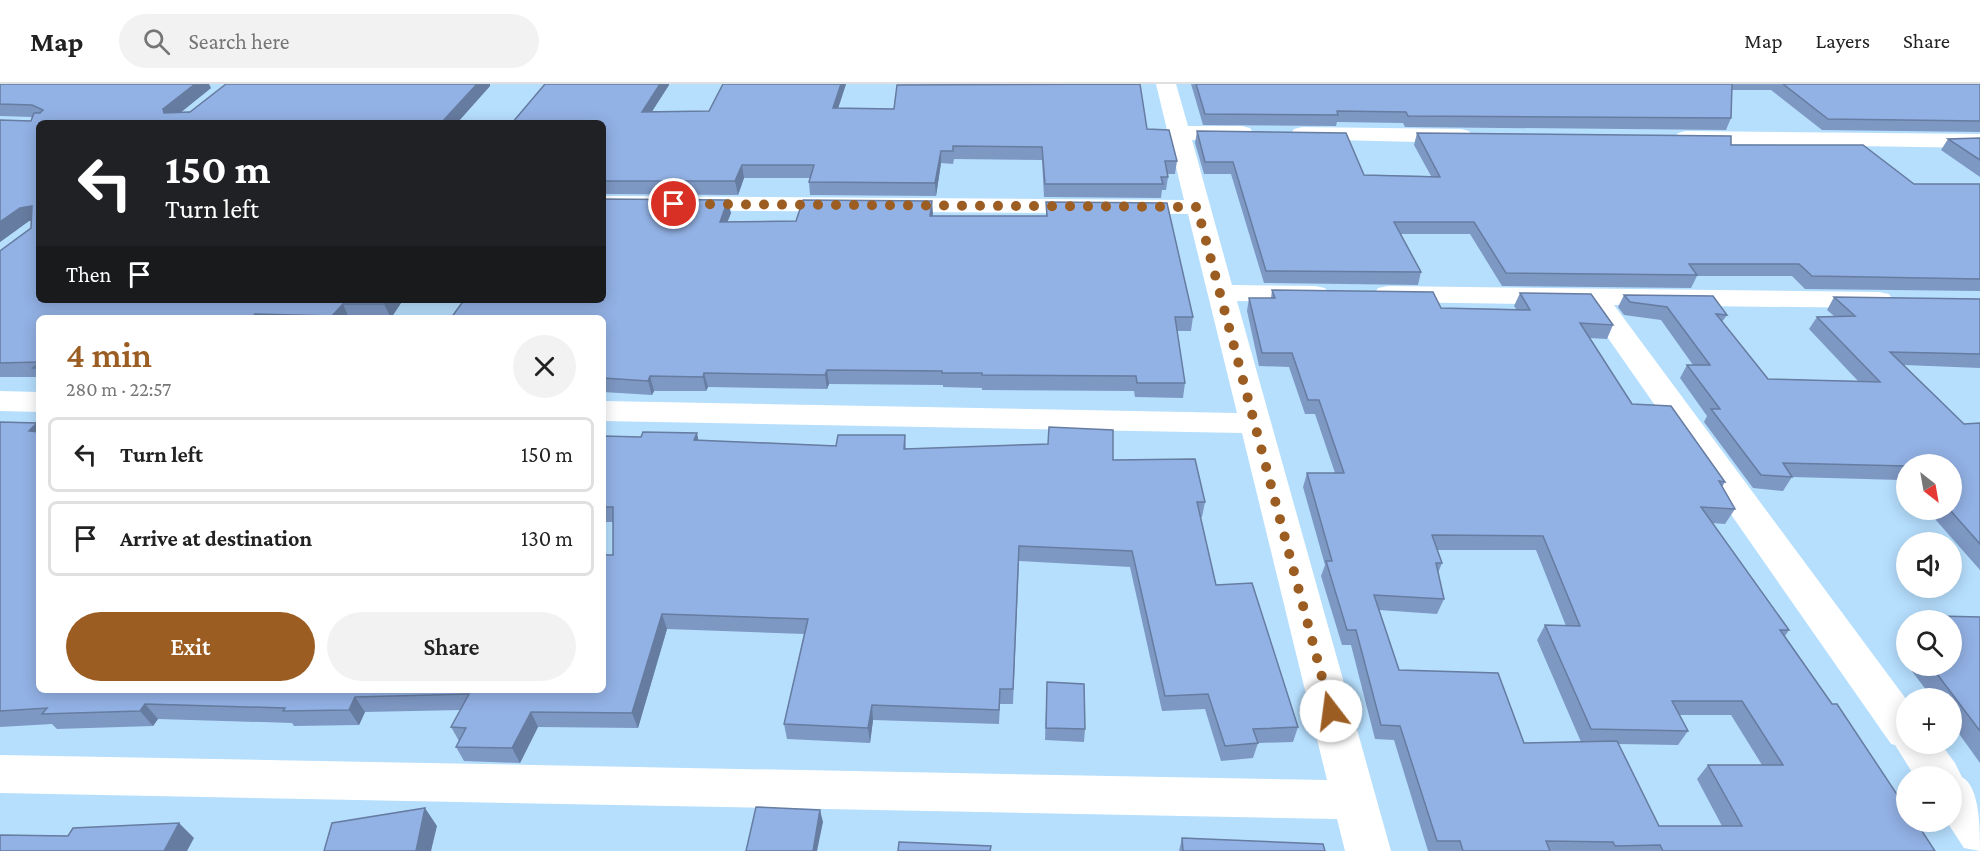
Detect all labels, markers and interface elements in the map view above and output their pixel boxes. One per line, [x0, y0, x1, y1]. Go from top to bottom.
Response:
search box [119, 14, 539, 68]
icon: search [140, 25, 173, 58]
text: Map [30, 26, 83, 57]
text: Search here [188, 29, 289, 54]
text: Map [1744, 29, 1783, 53]
text: Layers [1816, 29, 1870, 53]
text: Share [1903, 29, 1950, 53]
icon: left [66, 144, 144, 222]
text: 150 m [165, 145, 270, 192]
pin [648, 178, 699, 229]
icon: arrive [657, 187, 690, 220]
text: Turn left [165, 194, 259, 224]
icon: arrive [123, 258, 156, 291]
text: Then [66, 262, 111, 287]
text: 4 min [66, 335, 152, 375]
button: close [513, 335, 576, 398]
text: 280 m · 22:57 [66, 378, 171, 400]
icon: left [69, 438, 102, 471]
text: Turn left [120, 442, 203, 467]
text: 150 m [521, 442, 573, 467]
north arrow [1896, 454, 1962, 520]
map controls [1896, 454, 1962, 832]
icon: arrive [69, 522, 102, 555]
text: Arrive at destination [120, 526, 312, 551]
text: 130 m [521, 526, 573, 551]
button: sound [1896, 532, 1962, 598]
button: search [1896, 610, 1962, 676]
button: Exit [66, 612, 315, 681]
button: Share [327, 612, 576, 681]
position arrow [1299, 679, 1363, 743]
button: + [1896, 688, 1962, 754]
button: − [1896, 766, 1962, 832]

